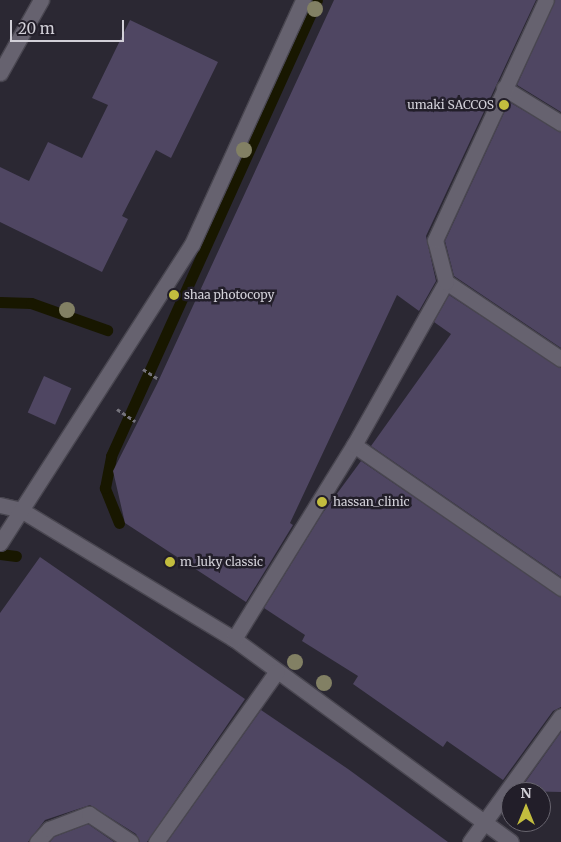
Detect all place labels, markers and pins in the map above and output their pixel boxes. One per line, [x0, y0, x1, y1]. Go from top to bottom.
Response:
place label: umaki SACCOS [407, 98, 494, 112]
marker: umaki SACCOS [498, 99, 510, 111]
place label: shaa photocopy [184, 288, 275, 302]
marker: shaa photocopy [168, 289, 180, 301]
marker: hassan_clinic [315, 495, 329, 509]
place label: hassan_clinic [333, 495, 410, 509]
place label: m_luky classic [180, 555, 263, 569]
marker: m_luky classic [164, 556, 176, 568]

